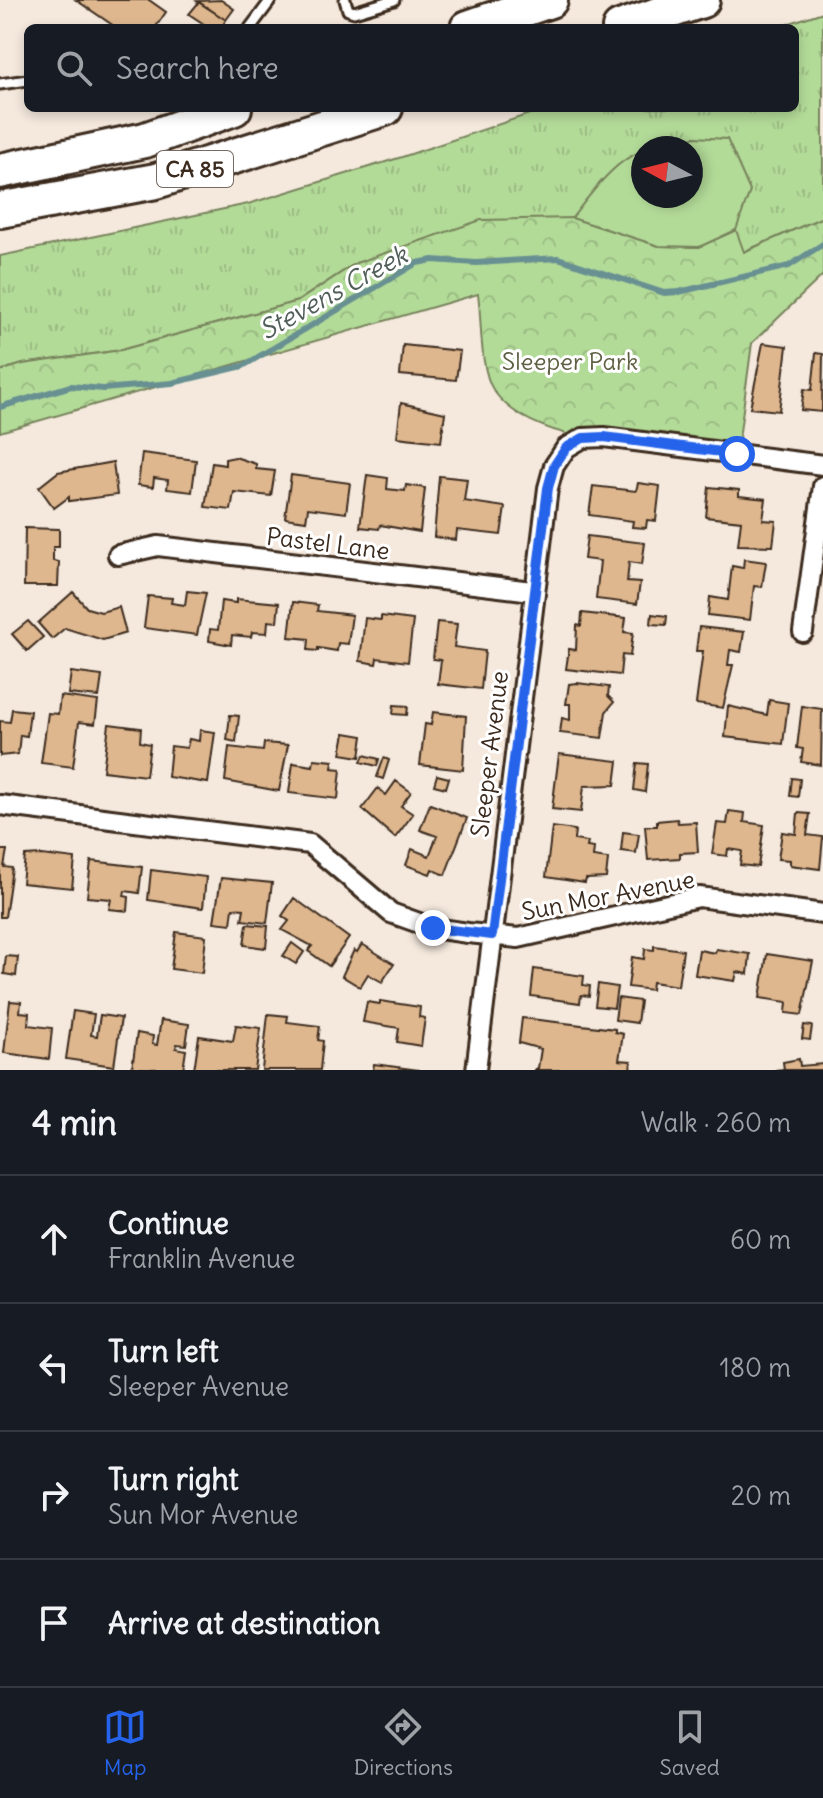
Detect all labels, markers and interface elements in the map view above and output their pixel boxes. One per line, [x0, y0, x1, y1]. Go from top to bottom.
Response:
search box [24, 24, 799, 112]
icon: search [52, 46, 96, 90]
text: Search here [116, 49, 279, 87]
north arrow [631, 136, 703, 208]
road number: CA 85 [157, 151, 233, 187]
water label: Stevens Creek [253, 237, 414, 346]
park label: Sleeper Park [502, 346, 638, 376]
route start [719, 436, 755, 472]
street label: Pastel Lane [265, 521, 391, 565]
street label: Sleeper Avenue [464, 669, 514, 839]
street label: Sun Mor Avenue [519, 864, 697, 926]
route end [415, 910, 451, 946]
text: 4 min [32, 1101, 117, 1144]
text: Walk · 260 m [641, 1106, 791, 1139]
text: Continue [108, 1204, 229, 1242]
icon: ahead [32, 1217, 76, 1261]
text: 60 m [730, 1223, 791, 1256]
text: Franklin Avenue [108, 1242, 295, 1275]
text: Turn left [108, 1332, 219, 1370]
icon: left [32, 1345, 76, 1389]
text: 180 m [720, 1351, 791, 1384]
text: Sleeper Avenue [108, 1370, 289, 1403]
text: Turn right [108, 1460, 239, 1498]
icon: right [32, 1473, 76, 1517]
text: 20 m [731, 1479, 791, 1512]
text: Sun Mor Avenue [108, 1498, 298, 1531]
icon: arrive [32, 1601, 76, 1645]
text: Arrive at destination [108, 1604, 380, 1642]
tab: Map [103, 1705, 147, 1781]
tab: Directions [354, 1705, 453, 1781]
tab: Saved [659, 1705, 720, 1781]

